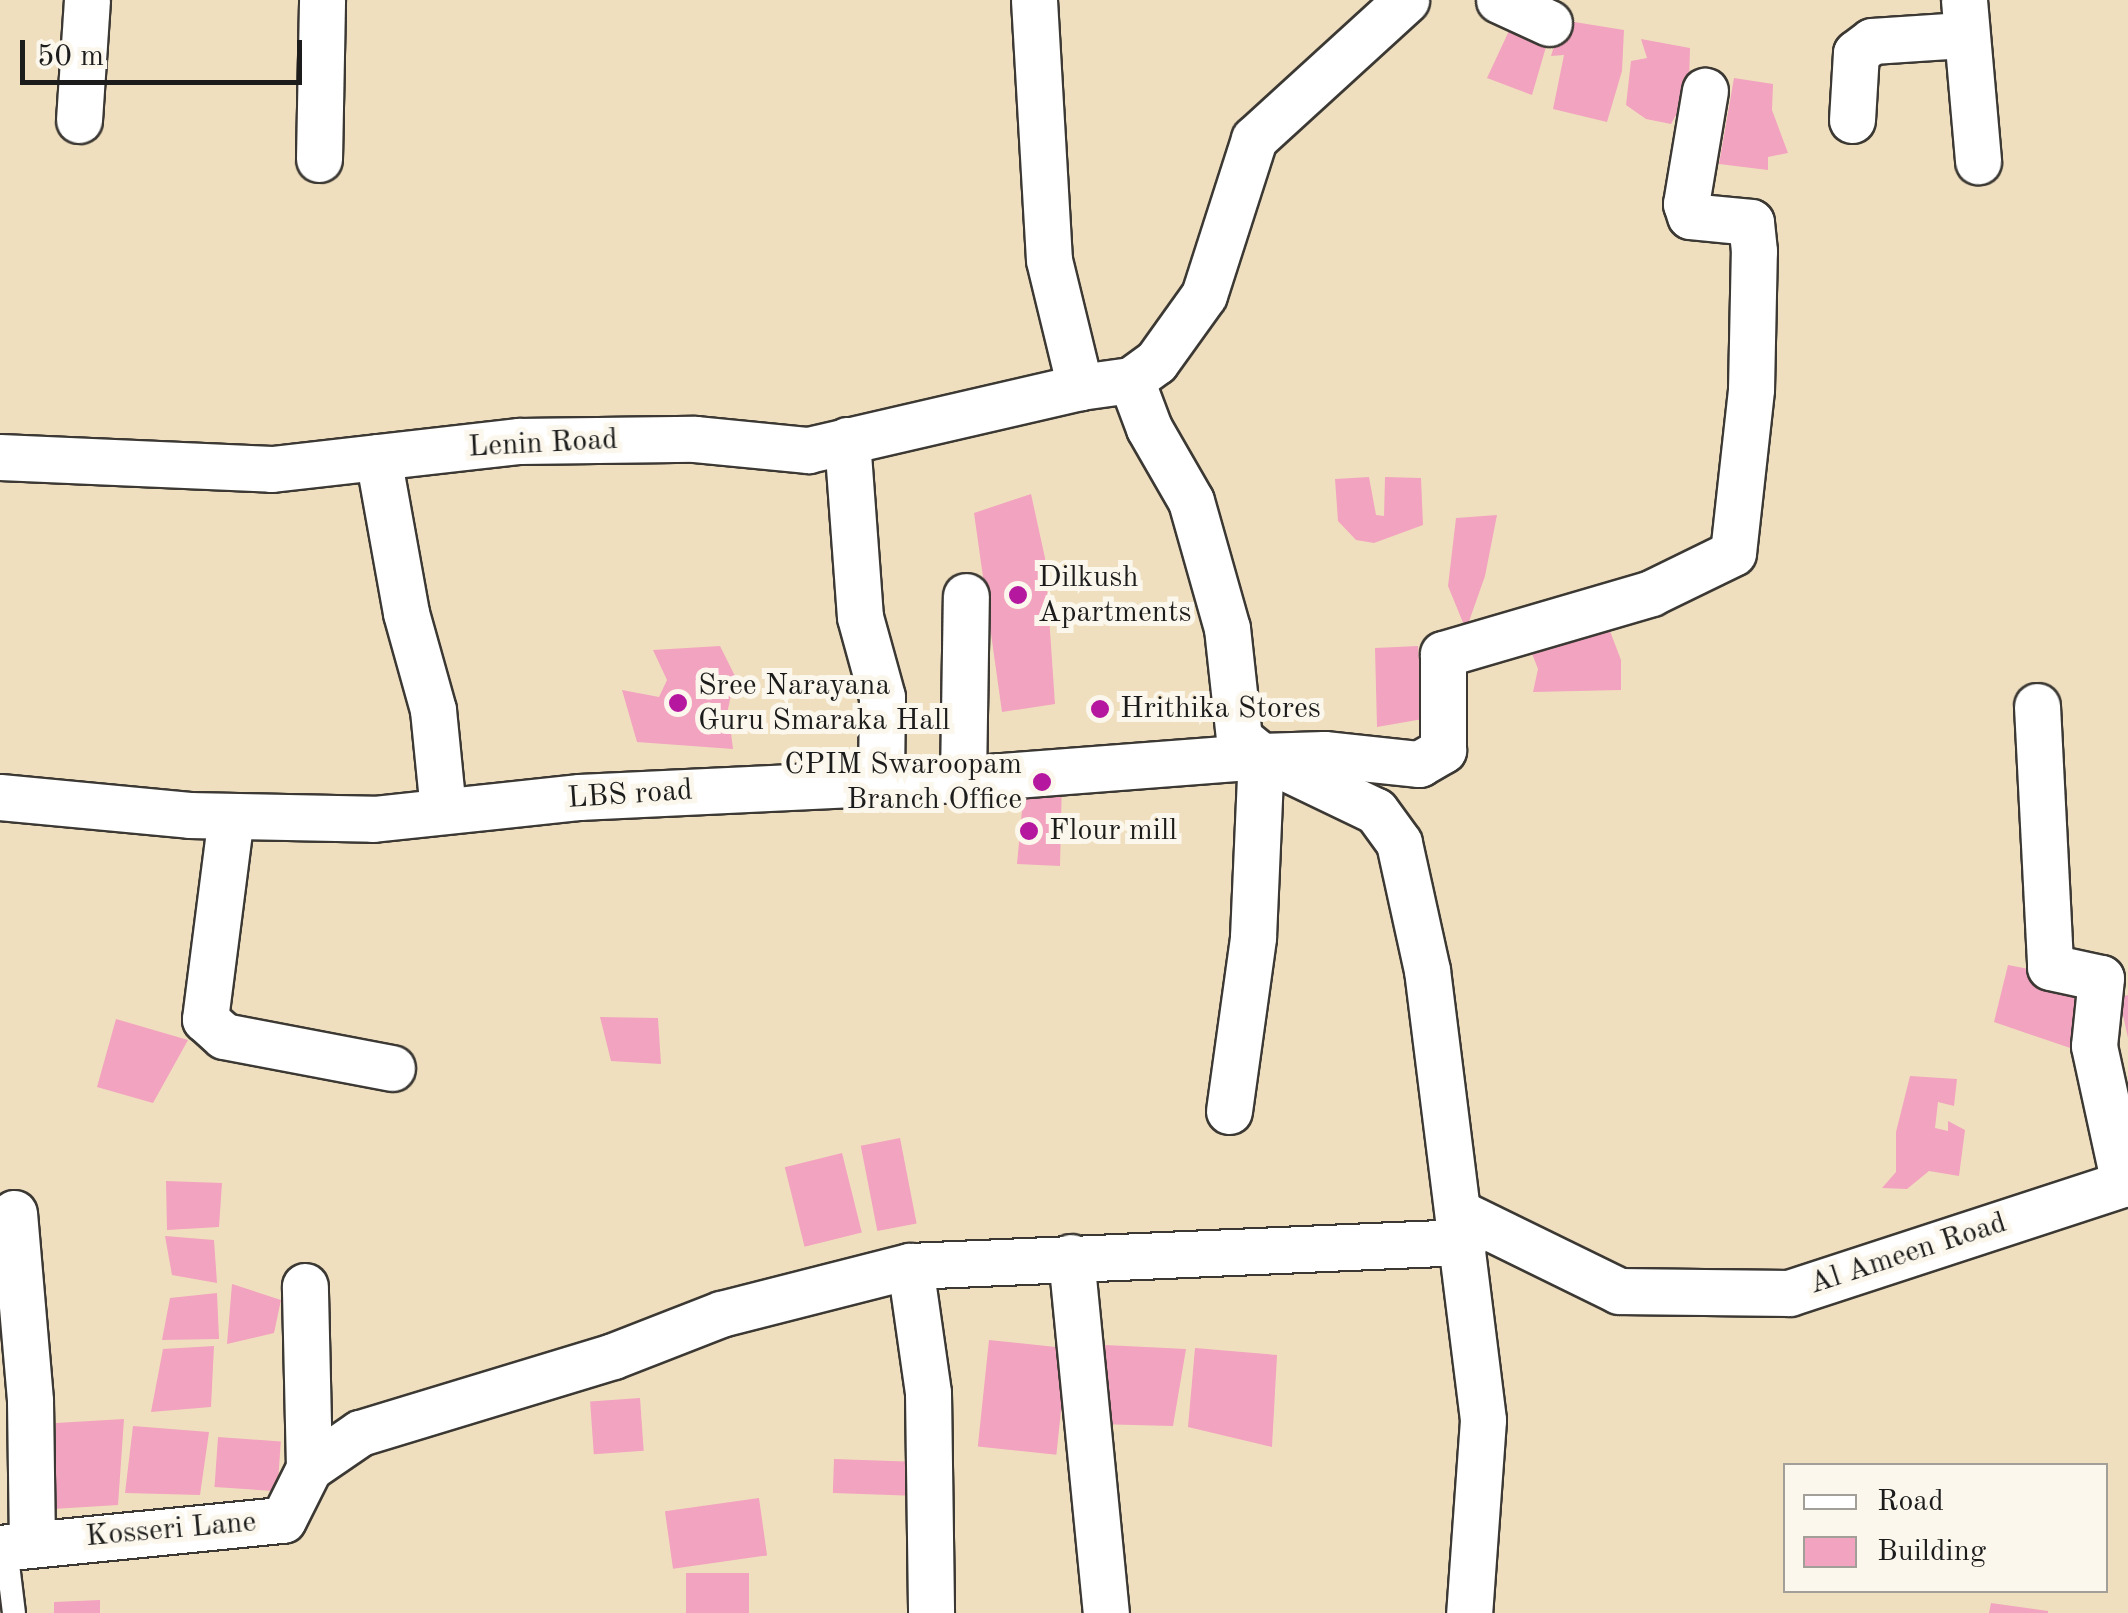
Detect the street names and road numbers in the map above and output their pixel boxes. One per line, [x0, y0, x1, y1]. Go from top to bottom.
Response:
street label: Lenin Road [467, 422, 619, 466]
street label: LBS road [566, 773, 694, 817]
street label: Al Ameen Road [1805, 1205, 2011, 1303]
street label: Kosseri Lane [84, 1505, 258, 1555]

